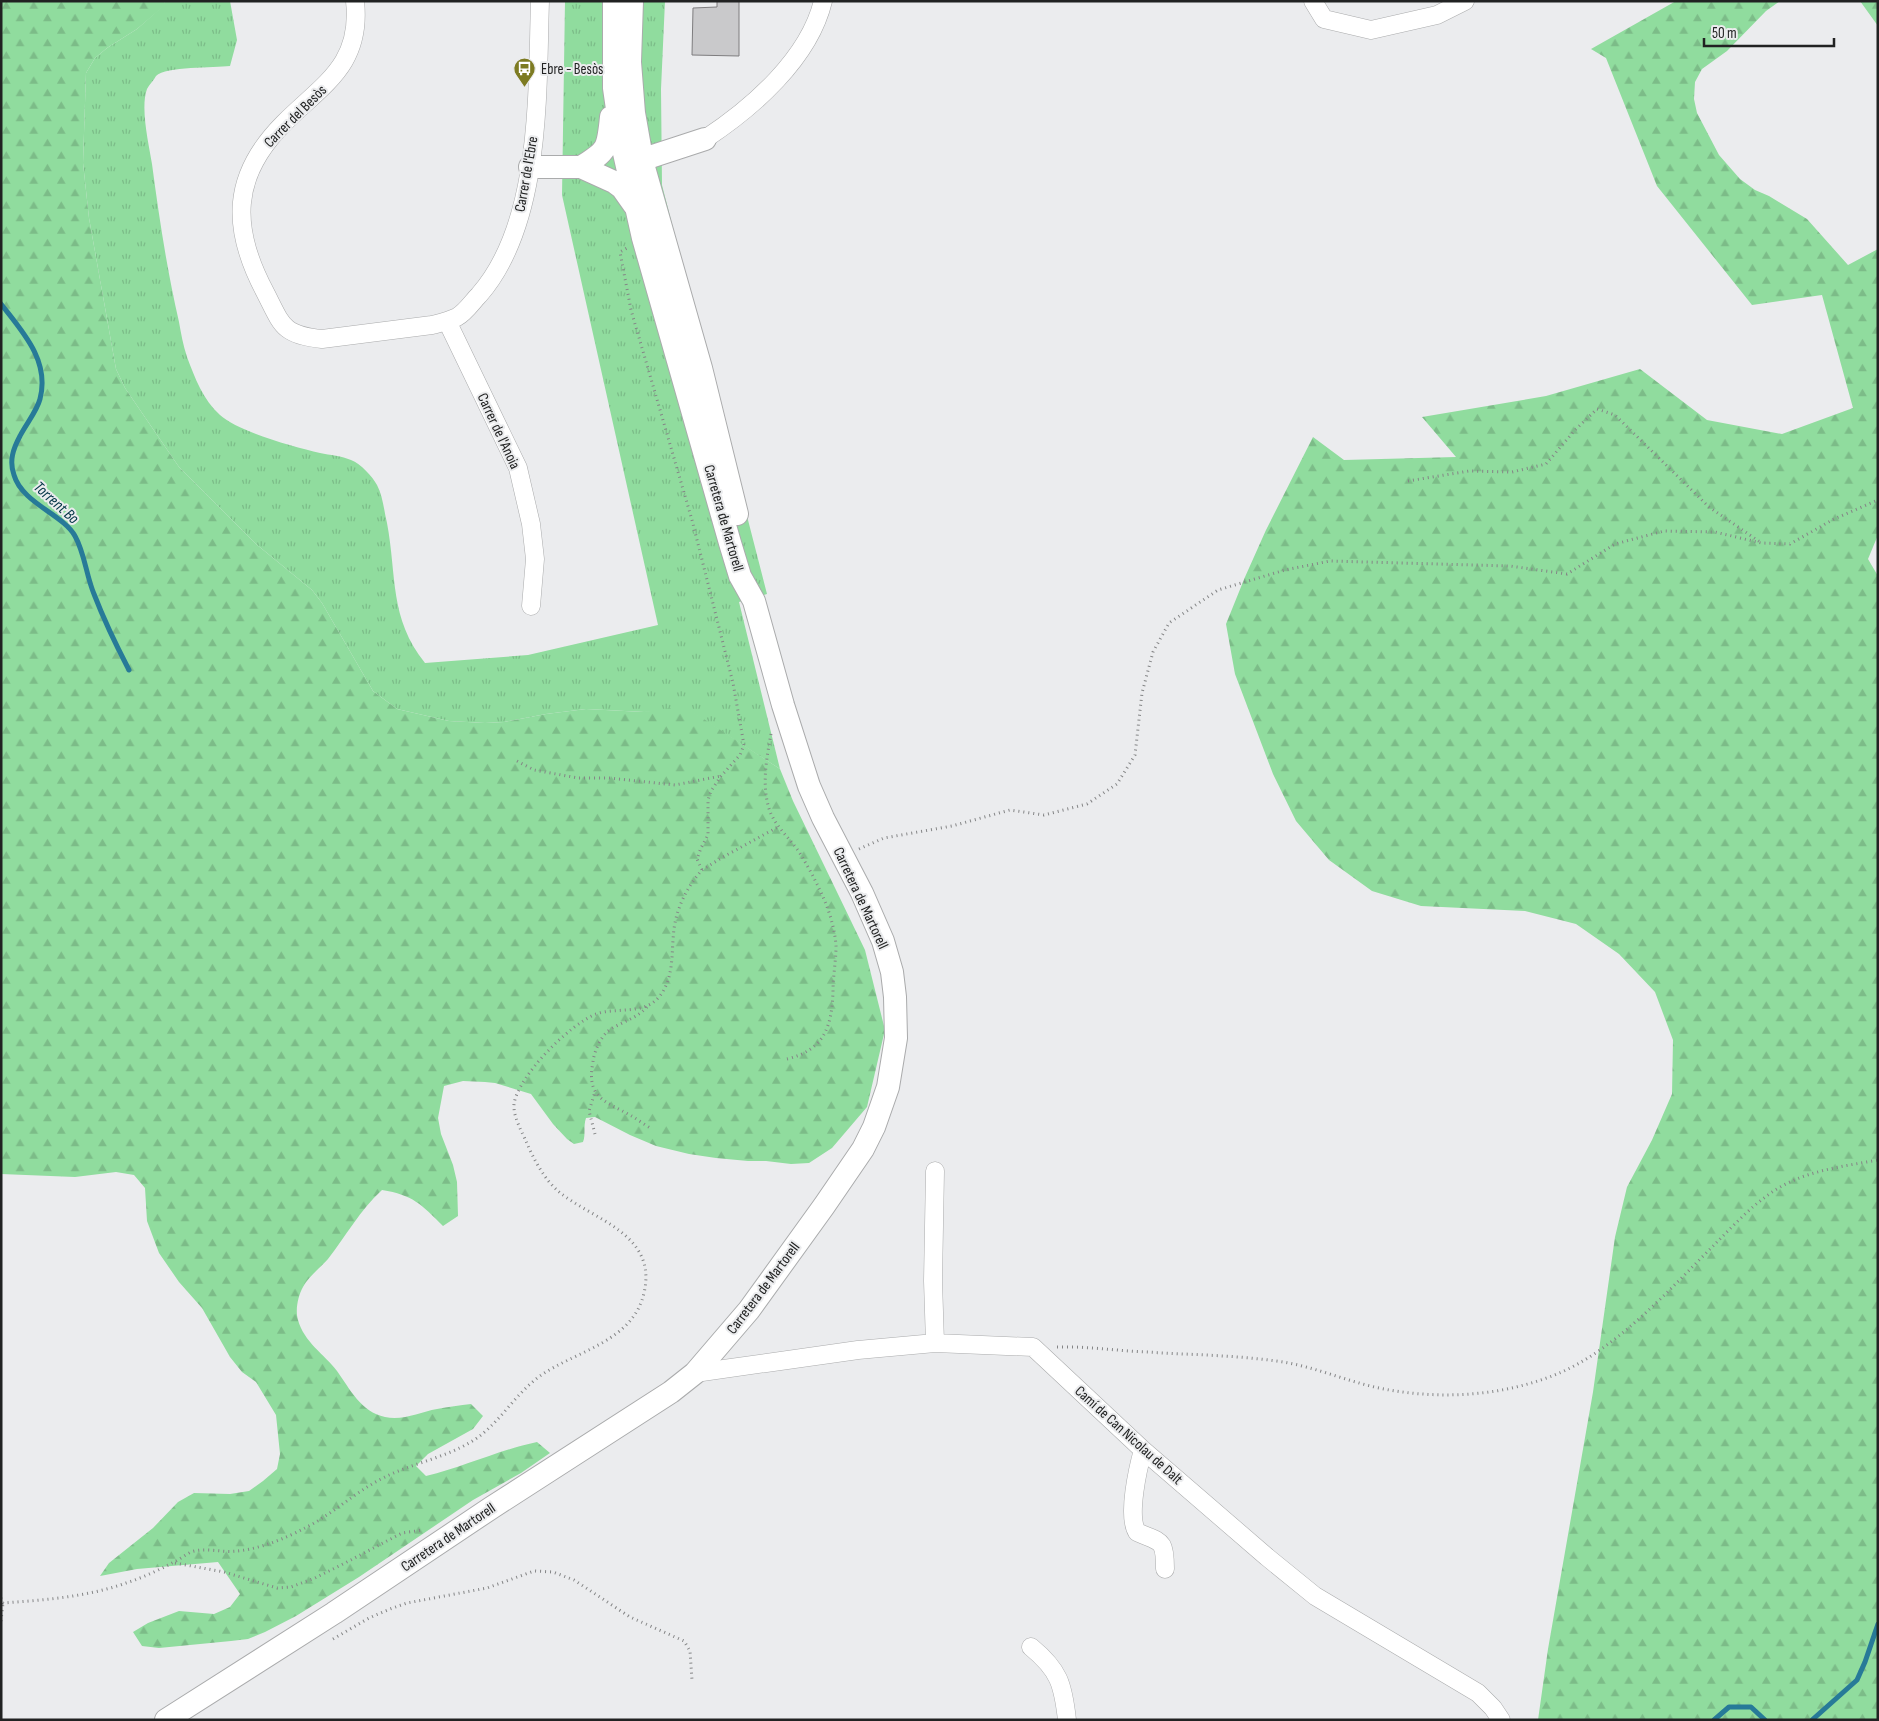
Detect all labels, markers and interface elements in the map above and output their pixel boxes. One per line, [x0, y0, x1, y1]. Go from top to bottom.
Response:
scale bar [1704, 15, 1834, 47]
text: 50 m [1712, 24, 1737, 43]
bus stop icon: Ebre - Besòs [513, 57, 537, 88]
place label: Ebre - Besòs [541, 60, 604, 79]
street label: Carrer del Besòs [260, 81, 331, 152]
street label: Carrer de l'Ebre [511, 135, 542, 213]
street label: Carrer de l'Anoia [473, 390, 524, 472]
street label: Carretera de Martorell [699, 463, 748, 574]
water label: Torrent Bo [29, 478, 83, 529]
street label: Carretera de Martorell [829, 844, 892, 952]
street label: Carretera de Martorell [723, 1239, 804, 1338]
street label: Camí de Can Nicolau de Dalt [1071, 1382, 1187, 1489]
street label: Carretera de Martorell [397, 1499, 499, 1576]

